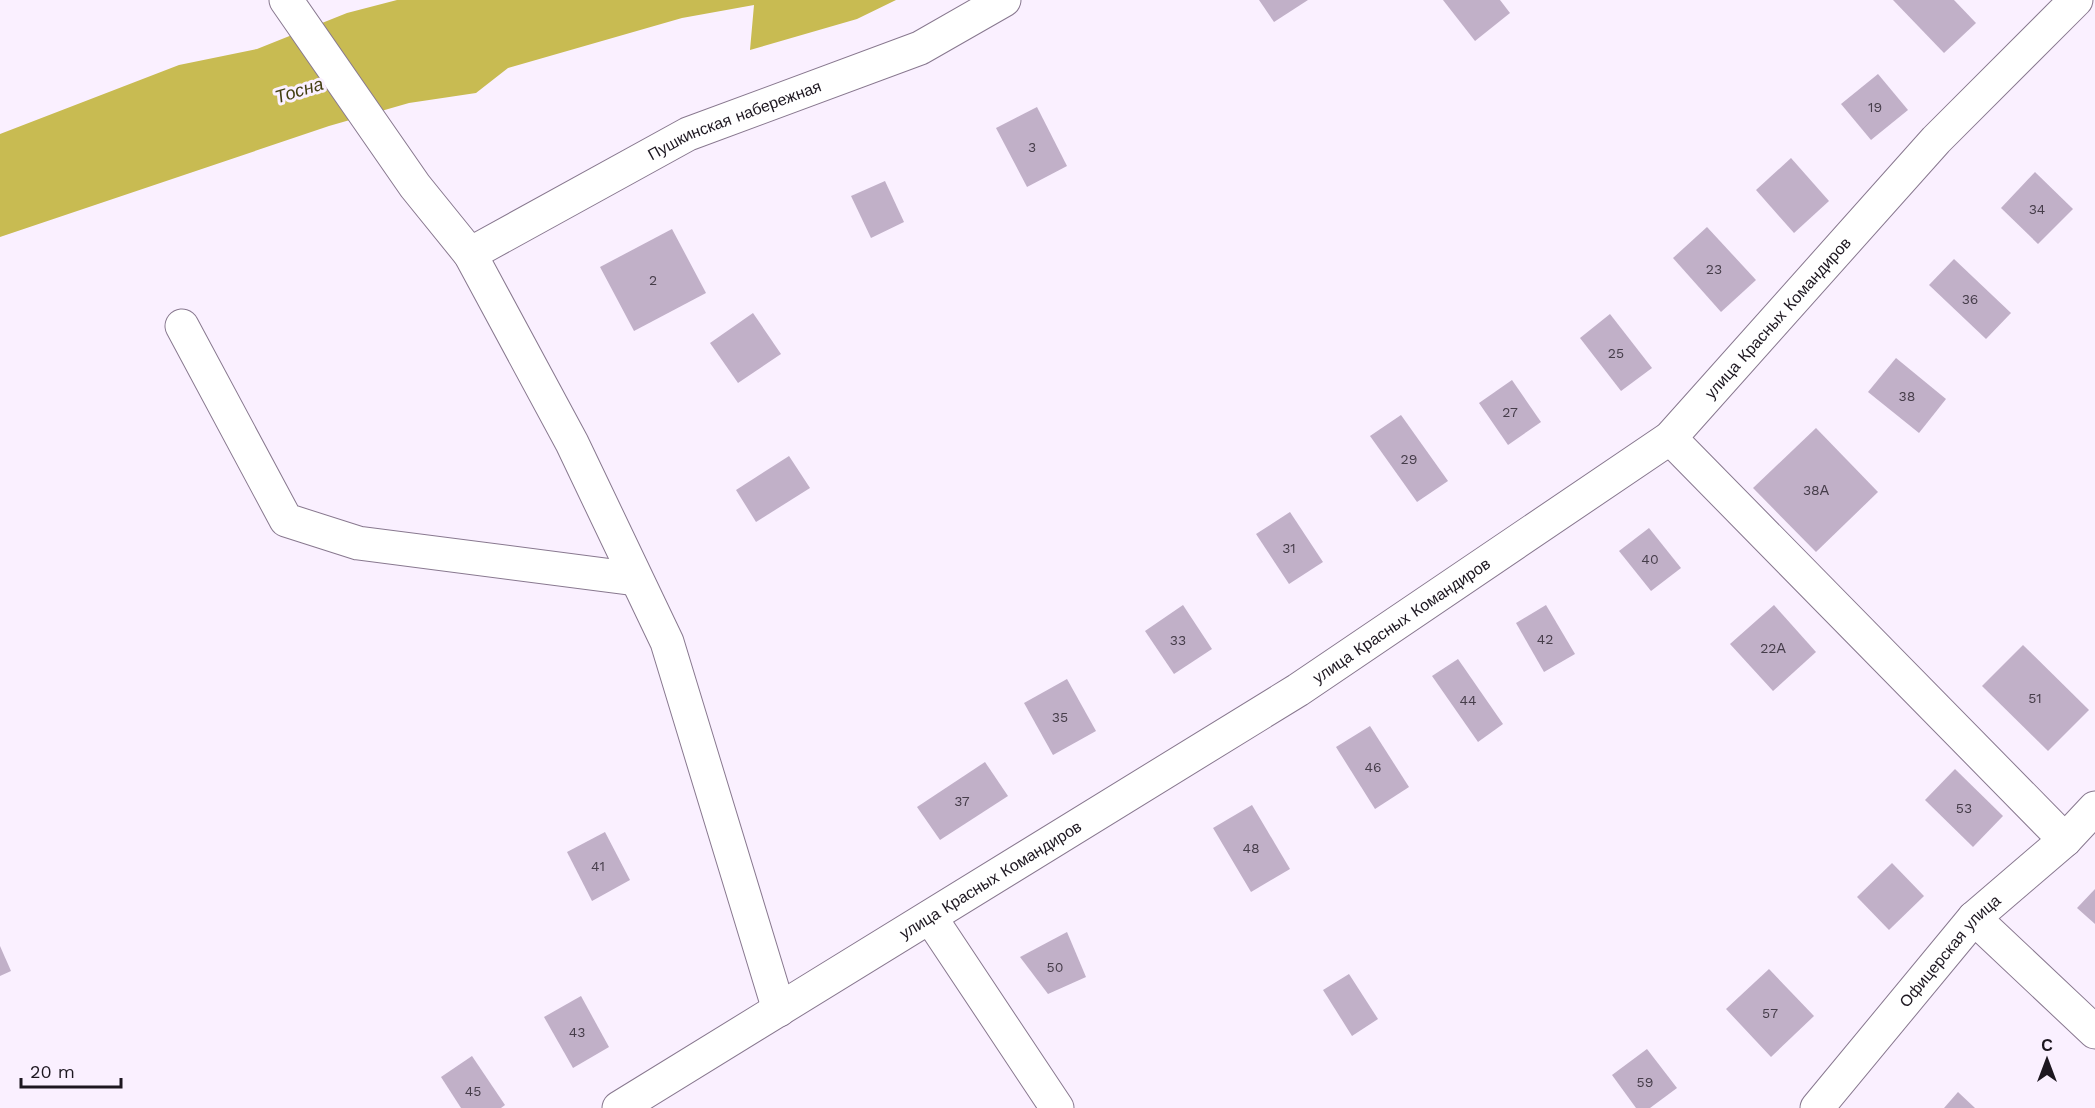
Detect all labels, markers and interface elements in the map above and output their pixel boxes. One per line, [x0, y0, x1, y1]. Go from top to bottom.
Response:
water label: Тосна [272, 73, 326, 107]
street label: Пушкинская набережная [644, 76, 824, 164]
house number: 19 [1868, 99, 1882, 115]
house number: 3 [1028, 139, 1036, 155]
house number: 34 [2029, 201, 2045, 217]
street label: улица Красных Командиров [1700, 233, 1854, 402]
house number: 23 [1706, 261, 1722, 277]
house number: 2 [649, 272, 657, 288]
house number: 36 [1962, 291, 1978, 307]
house number: 25 [1608, 345, 1624, 361]
house number: 38 [1899, 388, 1915, 404]
house number: 27 [1502, 404, 1518, 420]
house number: 29 [1401, 451, 1417, 467]
house number: 38А [1803, 482, 1830, 498]
house number: 31 [1282, 540, 1296, 556]
house number: 40 [1641, 551, 1659, 567]
street label: улица Красных Командиров [1309, 553, 1493, 687]
house number: 42 [1537, 631, 1553, 647]
house number: 33 [1170, 632, 1186, 648]
house number: 22А [1760, 640, 1786, 656]
house number: 51 [2028, 690, 2042, 706]
house number: 44 [1459, 692, 1477, 708]
house number: 35 [1052, 709, 1068, 725]
house number: 46 [1364, 759, 1382, 775]
house number: 37 [954, 793, 970, 809]
house number: 53 [1956, 800, 1972, 816]
street label: улица Красных Командиров [896, 816, 1085, 943]
house number: 48 [1242, 840, 1260, 856]
house number: 41 [591, 858, 605, 874]
street label: Офицерская улица [1895, 890, 2004, 1011]
house number: 50 [1047, 959, 1063, 975]
house number: 57 [1762, 1005, 1778, 1021]
house number: 43 [569, 1024, 585, 1040]
north arrow [2017, 1030, 2077, 1090]
text: С [2041, 1036, 2053, 1055]
scale bar [21, 1051, 122, 1089]
text: 20 m [30, 1061, 75, 1082]
house number: 59 [1637, 1074, 1653, 1090]
house number: 45 [465, 1083, 481, 1099]

